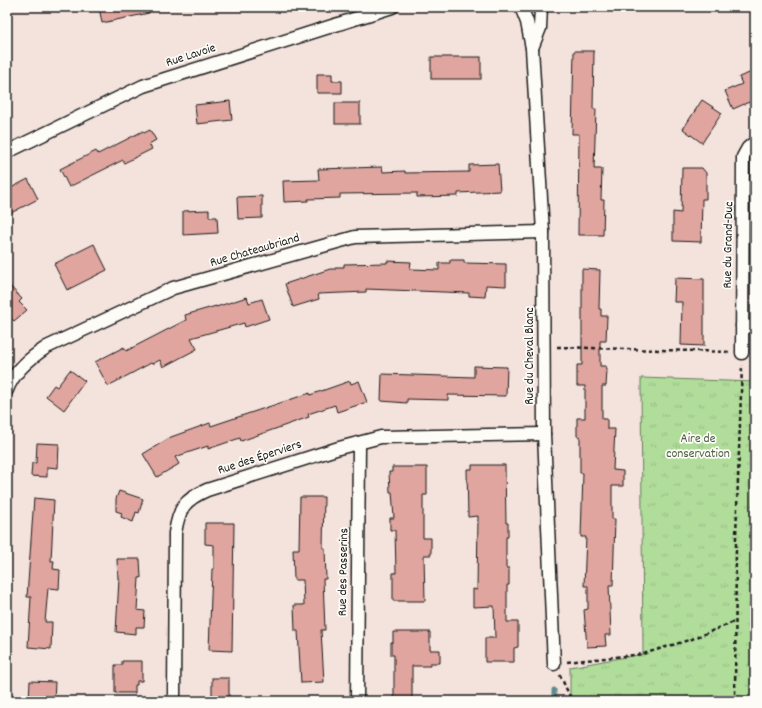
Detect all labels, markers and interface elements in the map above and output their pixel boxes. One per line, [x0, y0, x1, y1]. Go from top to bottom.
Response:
street label: Rue Lavoie [164, 39, 219, 73]
street label: Rue du Grand-Duc [719, 201, 739, 289]
street label: Rue Chateaubriand [208, 229, 302, 273]
street label: Rue du Cheval Blanc [521, 307, 540, 405]
park label: Aire de conservation [666, 430, 730, 464]
street label: Rue des Éperviers [216, 435, 304, 481]
street label: Rue des Passerins [334, 528, 354, 616]

